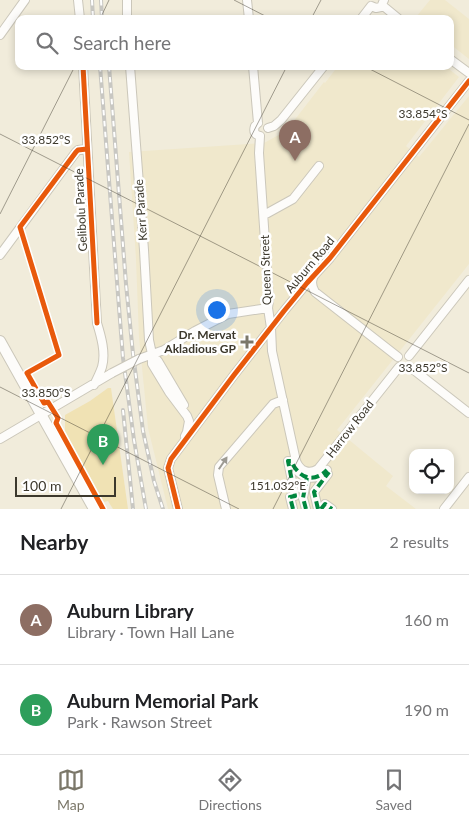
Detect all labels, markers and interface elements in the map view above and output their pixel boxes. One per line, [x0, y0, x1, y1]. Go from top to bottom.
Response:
search box [15, 15, 454, 70]
icon: search [33, 29, 61, 57]
text: Search here [73, 31, 171, 54]
text: 33.854°S [398, 106, 448, 121]
pin: A [279, 120, 311, 161]
text: 33.852°S [21, 132, 71, 147]
street label: Gelibolu Parade [71, 168, 90, 252]
street label: Kerr Parade [131, 179, 150, 241]
street label: Auburn Road [282, 233, 337, 296]
street label: Queen Street [257, 234, 274, 305]
your location [204, 297, 230, 323]
place label: Dr. Mervat Akladious GP [163, 327, 237, 356]
marker: Dr. Mervat Akladious GP [240, 335, 254, 349]
text: 33.852°S [398, 360, 448, 375]
text: 33.850°S [21, 385, 71, 400]
street label: Harrow Road [322, 397, 377, 461]
pin: B [87, 424, 119, 465]
map controls [409, 449, 454, 494]
button: locate [409, 449, 454, 494]
one-way arrow [218, 456, 228, 470]
scale bar [15, 474, 116, 497]
text: 100 m [22, 477, 61, 494]
text: 151.032°E [250, 478, 306, 493]
text: Nearby [20, 529, 88, 554]
text: 2 results [389, 532, 449, 551]
text: Auburn Library [67, 599, 194, 622]
text: A [30, 610, 42, 629]
text: 160 m [404, 610, 449, 629]
text: Library · Town Hall Lane [67, 622, 234, 641]
text: Auburn Memorial Park [67, 689, 259, 712]
text: B [31, 700, 41, 719]
text: 190 m [404, 700, 449, 719]
text: Park · Rawson Street [67, 712, 212, 731]
tab: Map [57, 766, 85, 813]
tab: Directions [199, 766, 262, 813]
tab: Saved [376, 766, 412, 813]

